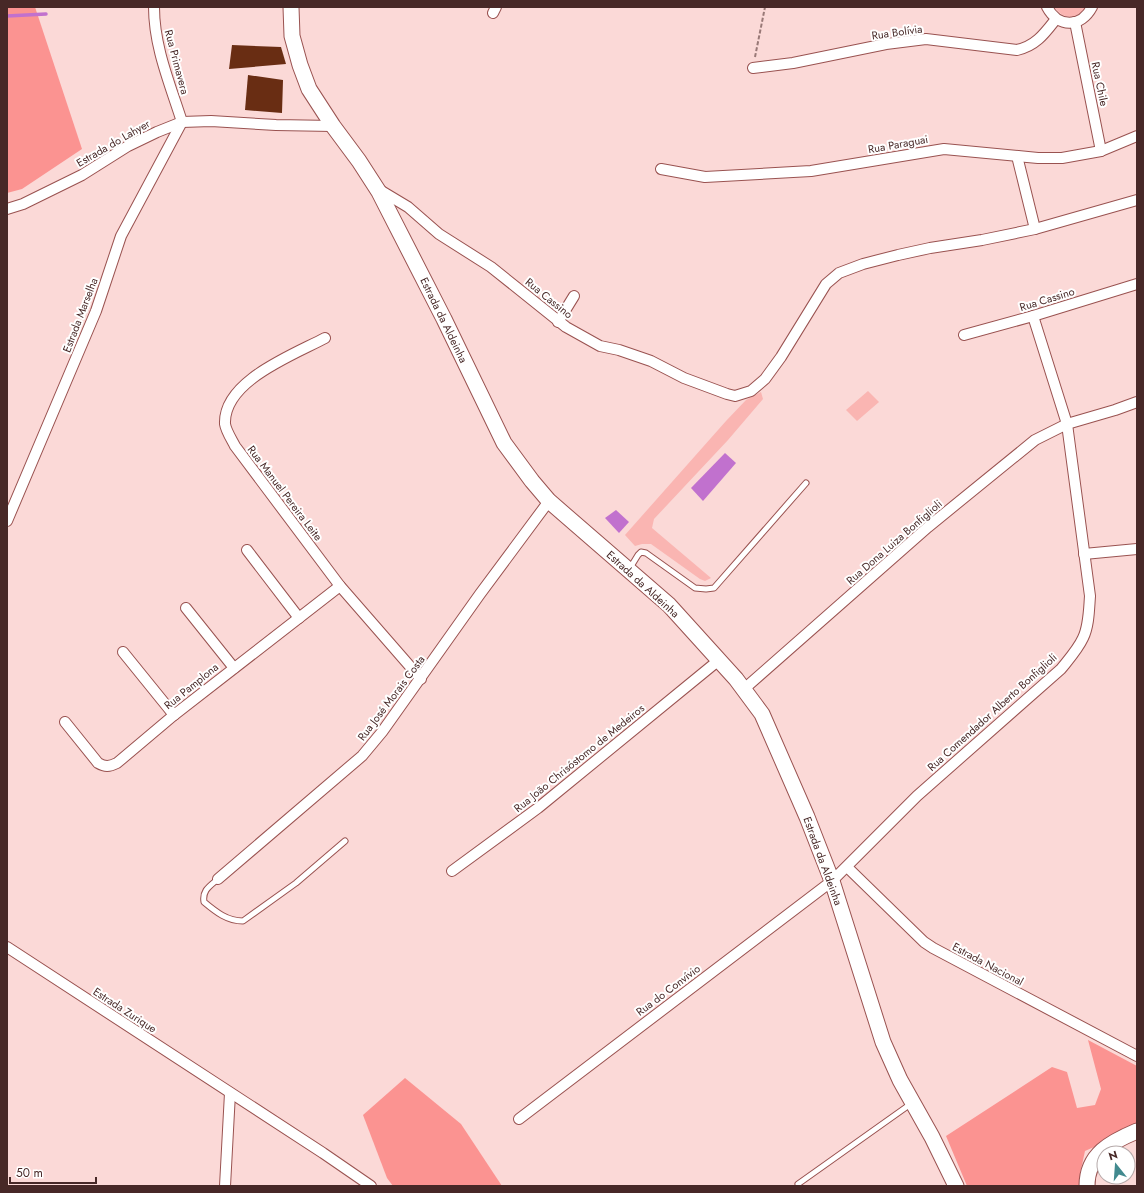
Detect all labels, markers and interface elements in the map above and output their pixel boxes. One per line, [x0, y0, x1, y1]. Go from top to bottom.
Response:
street label: Rua Bolívia [871, 21, 923, 43]
street label: Rua Primavera [161, 28, 193, 96]
street label: Rua Chile [1088, 60, 1113, 108]
street label: Estrada do Lahyer [73, 115, 153, 171]
street label: Rua Paraguai [867, 131, 929, 157]
street label: Rua Cassino [522, 274, 576, 322]
street label: Estrada Marselha [58, 275, 102, 355]
street label: Estrada da Aldeinha [416, 275, 472, 365]
street label: Rua Cassino [1017, 283, 1077, 315]
street label: Rua Manuel Pereira Leite [244, 442, 326, 544]
street label: Rua Dona Luiza Bonfiglioli [843, 496, 946, 588]
street label: Estrada da Aldeinha [603, 547, 683, 621]
street label: Rua Comendador Alberto Bonfiglioli [924, 649, 1060, 775]
street label: Rua José Morais Costa [354, 652, 428, 744]
street label: Rua Pamplona [160, 659, 222, 713]
street label: Rua João Chrisóstomo de Medeiros [510, 700, 648, 816]
street label: Estrada da Aldeinha [800, 814, 846, 908]
street label: Estrada Nacional [950, 938, 1026, 990]
street label: Rua do Convívio [633, 961, 703, 1019]
street label: Estrada Zurique [90, 983, 160, 1037]
north arrow [1096, 1145, 1136, 1185]
text: N [1107, 1147, 1120, 1164]
scale bar [10, 1159, 96, 1185]
text: 50 m [16, 1164, 43, 1182]

